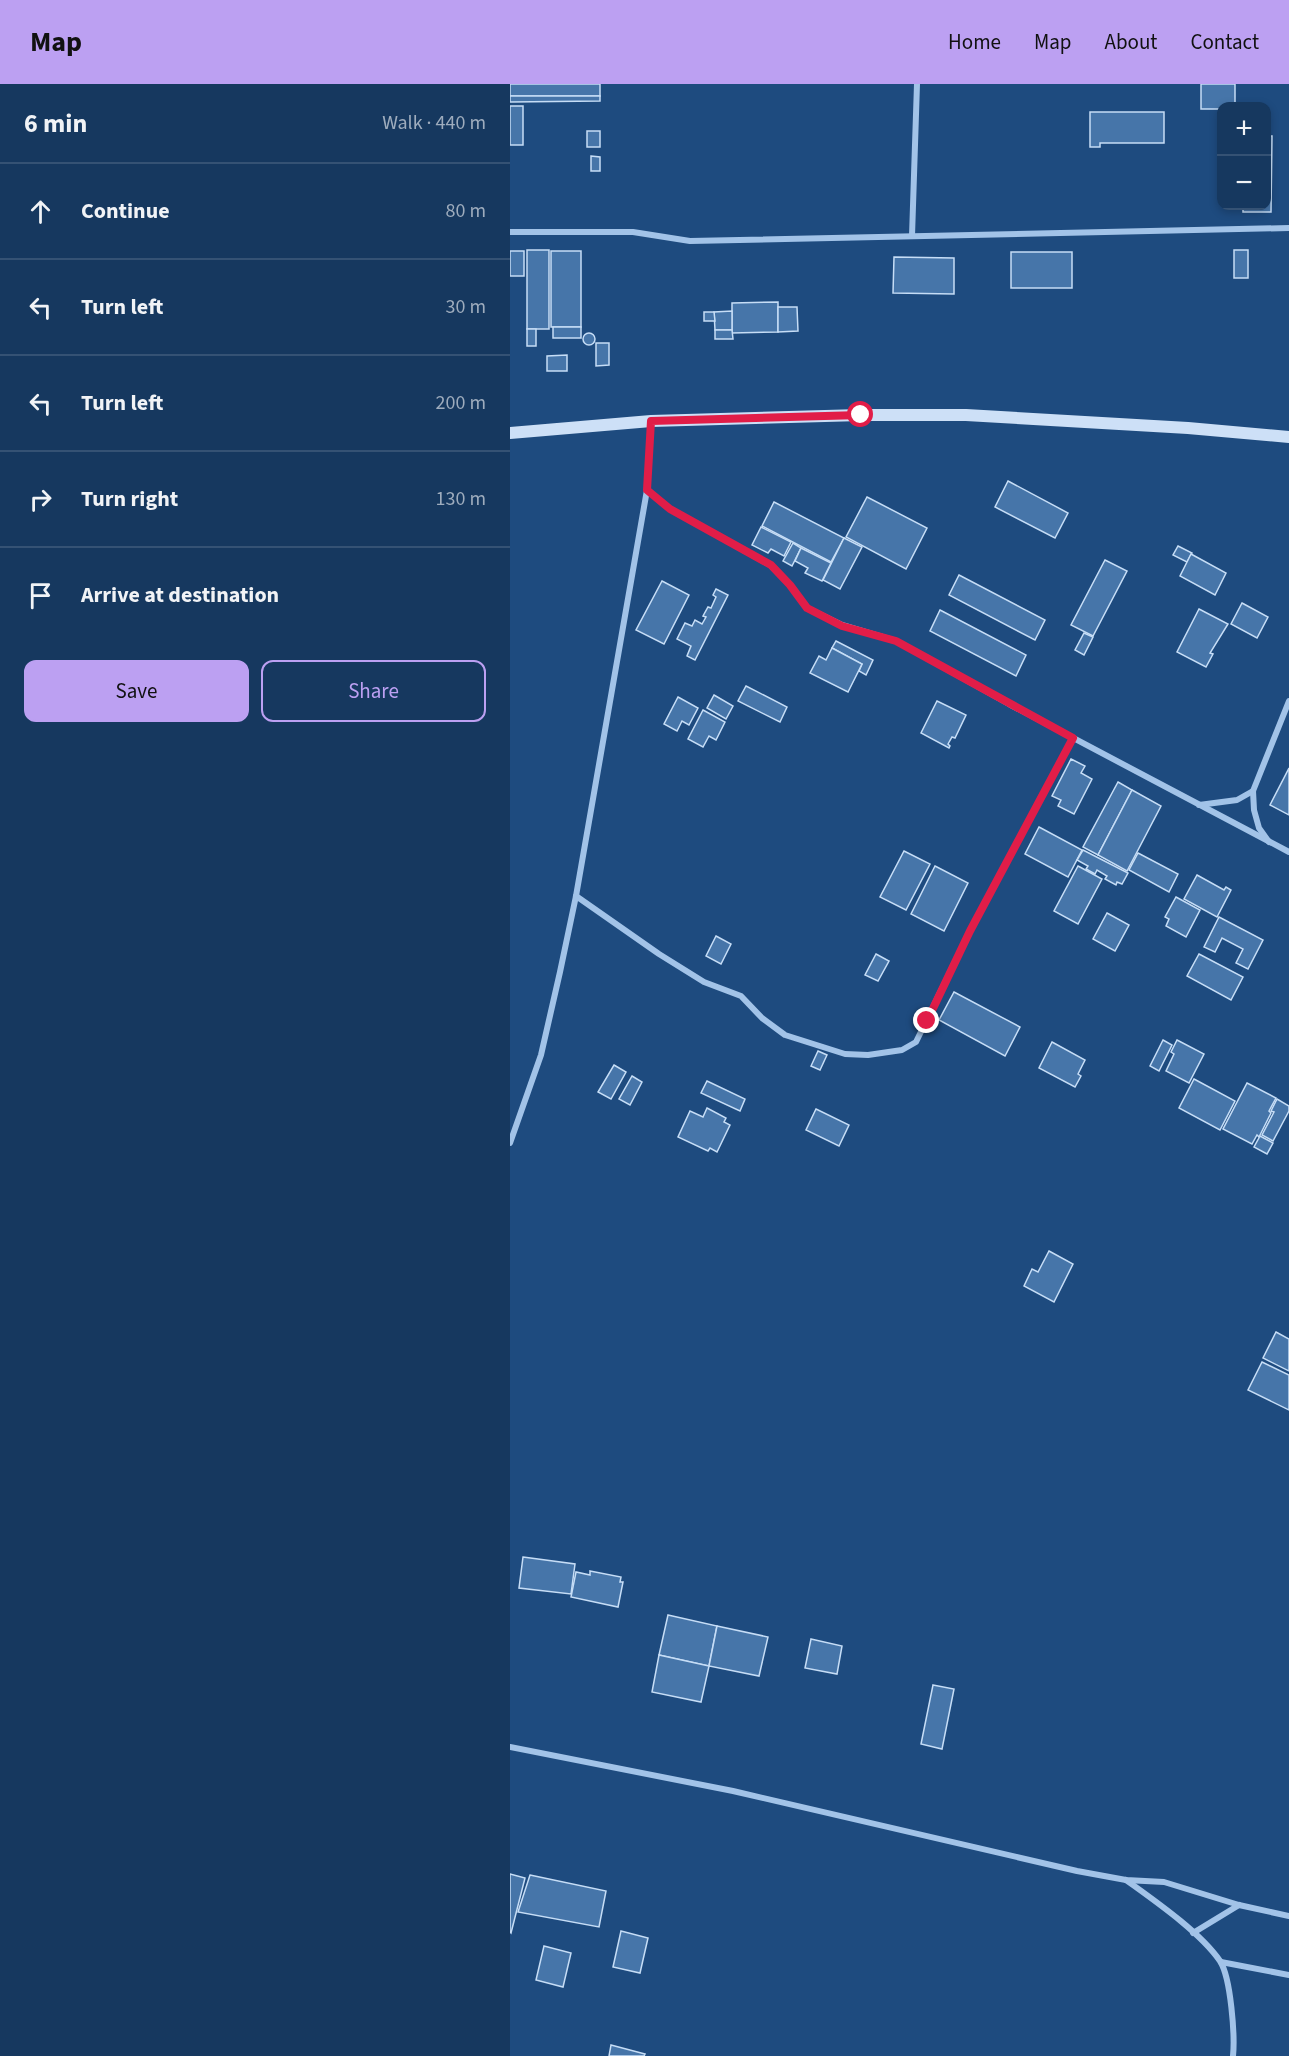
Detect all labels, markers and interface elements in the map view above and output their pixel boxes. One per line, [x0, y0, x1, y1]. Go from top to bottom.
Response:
text: Map [30, 22, 82, 62]
text: Home [948, 27, 1001, 57]
text: Map [1034, 27, 1072, 57]
text: About [1105, 27, 1157, 57]
text: Contact [1190, 27, 1259, 57]
map controls [1217, 102, 1271, 210]
button: + [1217, 102, 1271, 156]
text: 6 min [24, 105, 87, 142]
text: Walk · 440 m [382, 109, 486, 137]
button: − [1217, 156, 1271, 210]
icon: ahead [24, 195, 57, 228]
text: Continue [81, 195, 170, 227]
text: 80 m [446, 197, 486, 225]
icon: left [24, 291, 57, 324]
text: Turn left [81, 291, 163, 323]
text: 30 m [446, 293, 486, 321]
icon: left [24, 387, 57, 420]
text: Turn left [81, 387, 163, 419]
text: 200 m [436, 389, 486, 417]
route start [847, 401, 873, 427]
icon: right [24, 483, 57, 516]
text: Turn right [81, 483, 178, 515]
text: 130 m [436, 485, 486, 513]
icon: arrive [24, 579, 57, 612]
text: Arrive at destination [81, 579, 279, 611]
button: Save [24, 660, 249, 722]
button: Share [261, 660, 486, 722]
route end [913, 1007, 939, 1033]

